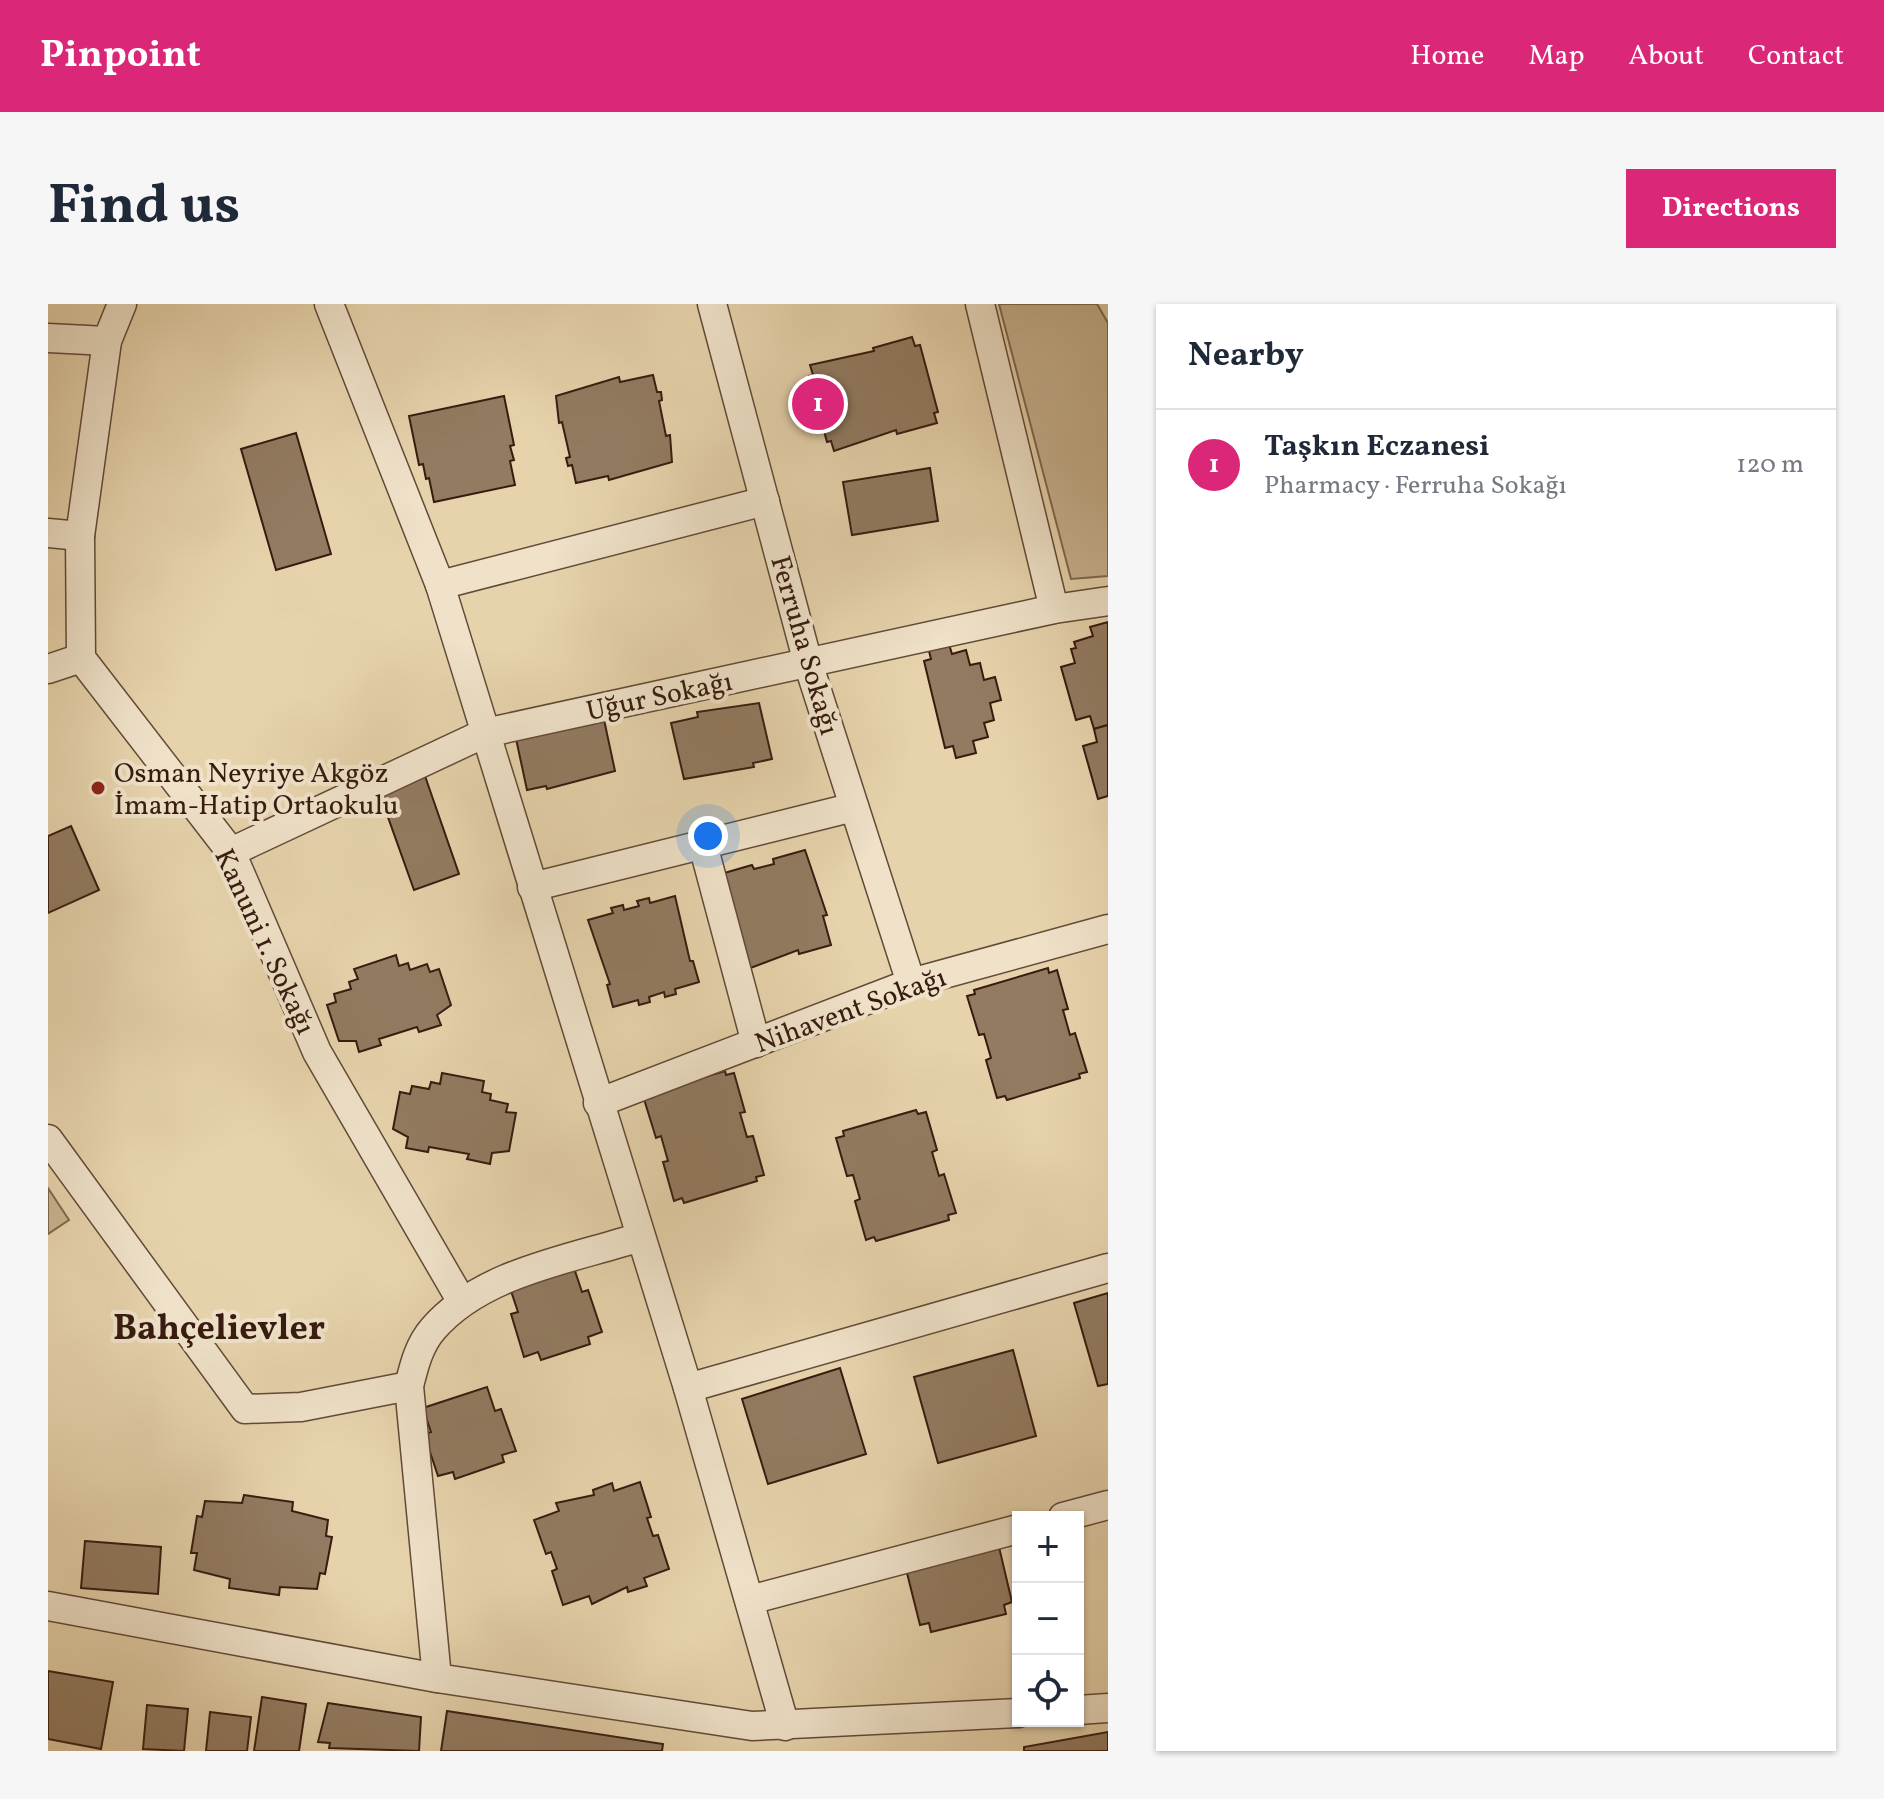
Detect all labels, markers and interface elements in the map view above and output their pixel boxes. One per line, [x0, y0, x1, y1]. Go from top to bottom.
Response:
text: Pinpoint [40, 30, 201, 83]
text: Home [1410, 37, 1484, 76]
text: Map [1528, 37, 1584, 76]
text: About [1628, 37, 1704, 76]
text: Contact [1748, 37, 1844, 76]
text: Find us [48, 169, 240, 247]
button: Directions [1626, 169, 1836, 248]
text: Nearby [1188, 333, 1304, 380]
pin: 1 [792, 374, 844, 434]
text: Taşkın Eczanesi [1264, 426, 1490, 468]
text: 1 [1209, 447, 1219, 483]
text: 120 m [1736, 447, 1804, 483]
text: Pharmacy · Ferruha Sokağı [1264, 468, 1567, 504]
street label: Ferruha Sokağı [759, 551, 848, 740]
street label: Uğur Sokağı [583, 663, 736, 732]
place label: Osman Neyriye Akgöz İmam-Hatip Ortaokulu [114, 755, 399, 826]
marker: Osman Neyriye Akgöz İmam-Hatip Ortaokulu [89, 779, 107, 797]
your location [688, 816, 728, 856]
street label: Kanuni 1. Sokağı [204, 843, 324, 1042]
street label: Nihavent Sokağı [750, 959, 952, 1064]
district label: Bahçelievler [113, 1305, 325, 1355]
map controls [1012, 1511, 1084, 1727]
button: + [1012, 1511, 1084, 1583]
button: − [1012, 1583, 1084, 1655]
button: locate [1012, 1655, 1084, 1727]

